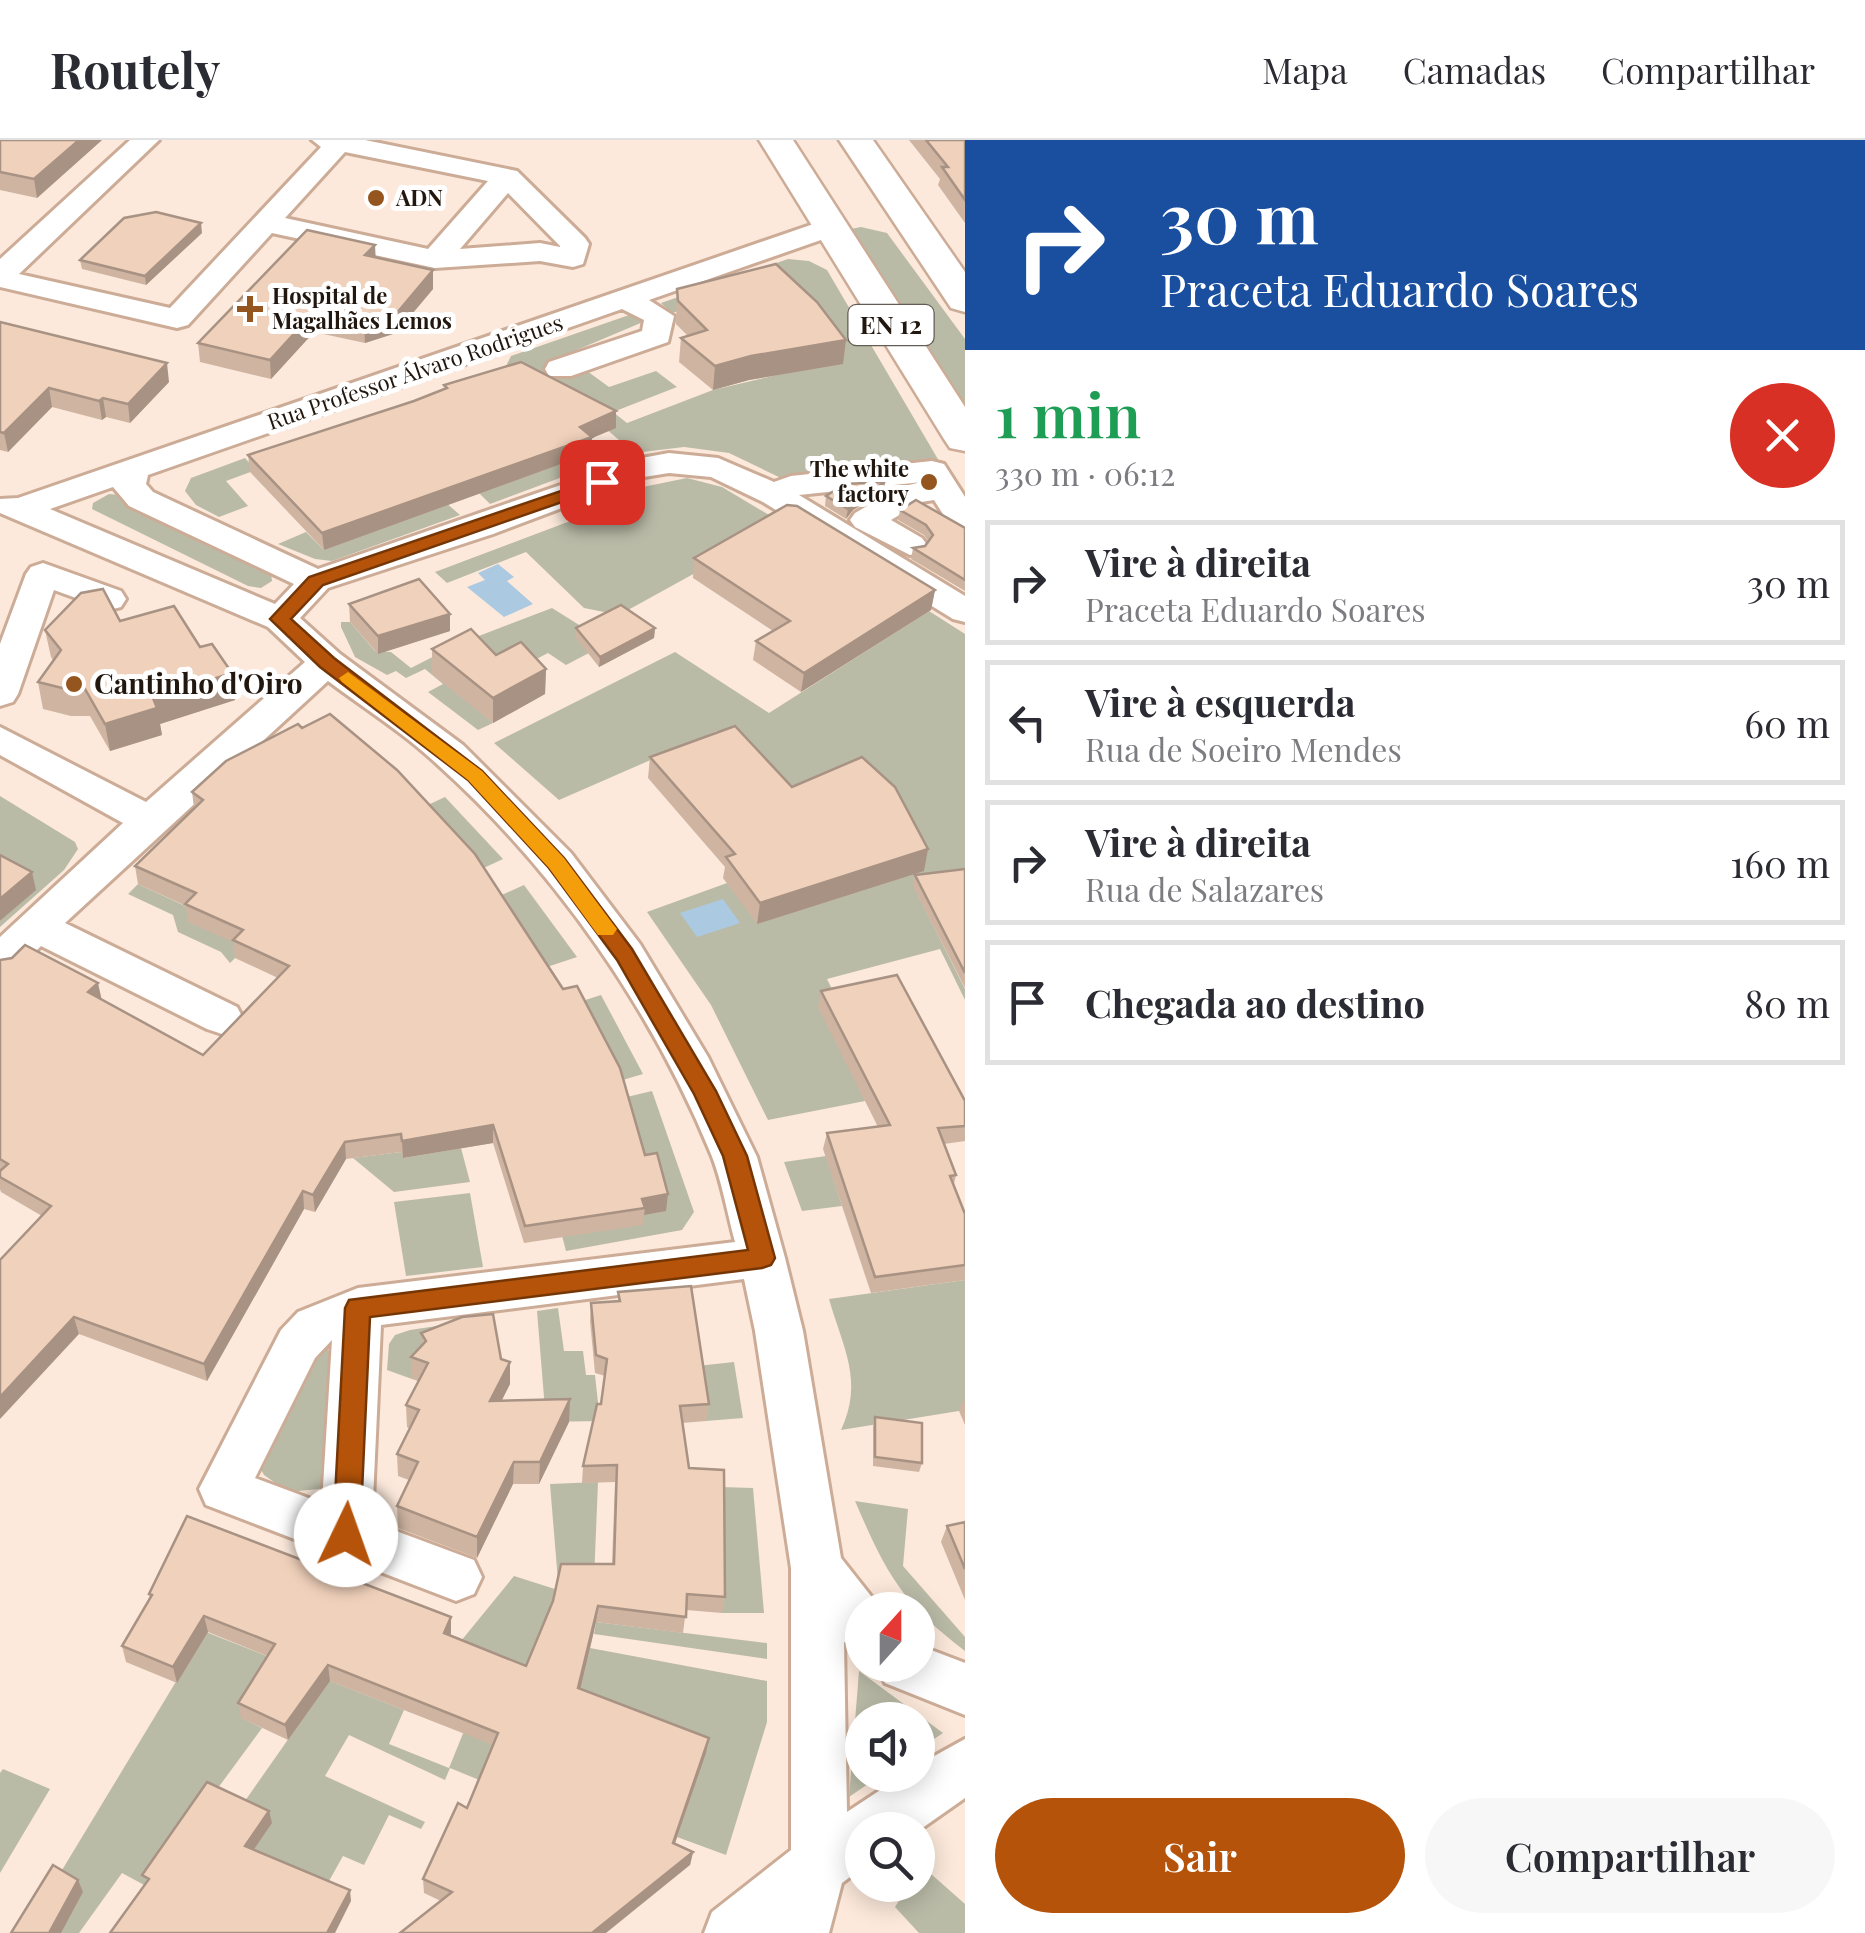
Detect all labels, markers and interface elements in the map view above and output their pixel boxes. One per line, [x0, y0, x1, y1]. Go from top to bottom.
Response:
text: Routely [50, 37, 220, 101]
text: Mapa [1262, 46, 1348, 93]
text: Camadas [1403, 46, 1546, 93]
text: Compartilhar [1601, 46, 1815, 93]
text: 30 m [1160, 168, 1319, 262]
icon: right [995, 180, 1125, 310]
place label: ADN [395, 182, 443, 212]
marker: ADN [365, 187, 387, 209]
text: Praceta Eduardo Soares [1160, 258, 1639, 318]
place label: Hospital de Magalhães Lemos [272, 280, 452, 335]
marker: Hospital de Magalhães Lemos [237, 296, 263, 322]
road number: EN 12 [848, 305, 934, 345]
street label: Rua Professor Álvaro Rodrigues [263, 306, 566, 436]
text: 1 min [995, 373, 1141, 453]
button: close [1730, 383, 1835, 488]
pin [560, 440, 645, 525]
text: 330 m · 06:12 [995, 451, 1175, 494]
place label: The white factory [810, 453, 910, 508]
icon: arrive [575, 455, 630, 510]
marker: The white factory [918, 471, 940, 493]
text: Vire à direita [1085, 536, 1311, 587]
icon: right [1000, 555, 1055, 610]
text: 30 m [1747, 557, 1830, 608]
text: Praceta Eduardo Soares [1085, 587, 1426, 630]
place label: Cantinho d'Oiro [94, 664, 303, 701]
marker: Cantinho d'Oiro [63, 673, 85, 695]
text: Vire à esquerda [1085, 676, 1355, 727]
icon: left [1000, 695, 1055, 750]
text: 60 m [1744, 697, 1830, 748]
text: Rua de Soeiro Mendes [1085, 727, 1402, 770]
text: Vire à direita [1085, 816, 1311, 867]
icon: right [1000, 835, 1055, 890]
text: 160 m [1730, 837, 1830, 888]
text: Rua de Salazares [1085, 867, 1324, 910]
icon: arrive [1000, 975, 1055, 1030]
text: Chegada ao destino [1085, 977, 1425, 1028]
text: 80 m [1744, 977, 1830, 1028]
position arrow [294, 1483, 398, 1587]
north arrow [845, 1592, 935, 1682]
map controls [845, 1592, 935, 1902]
button: sound [845, 1702, 935, 1792]
button: Sair [995, 1798, 1405, 1913]
button: Compartilhar [1425, 1798, 1835, 1913]
button: search [845, 1812, 935, 1902]

